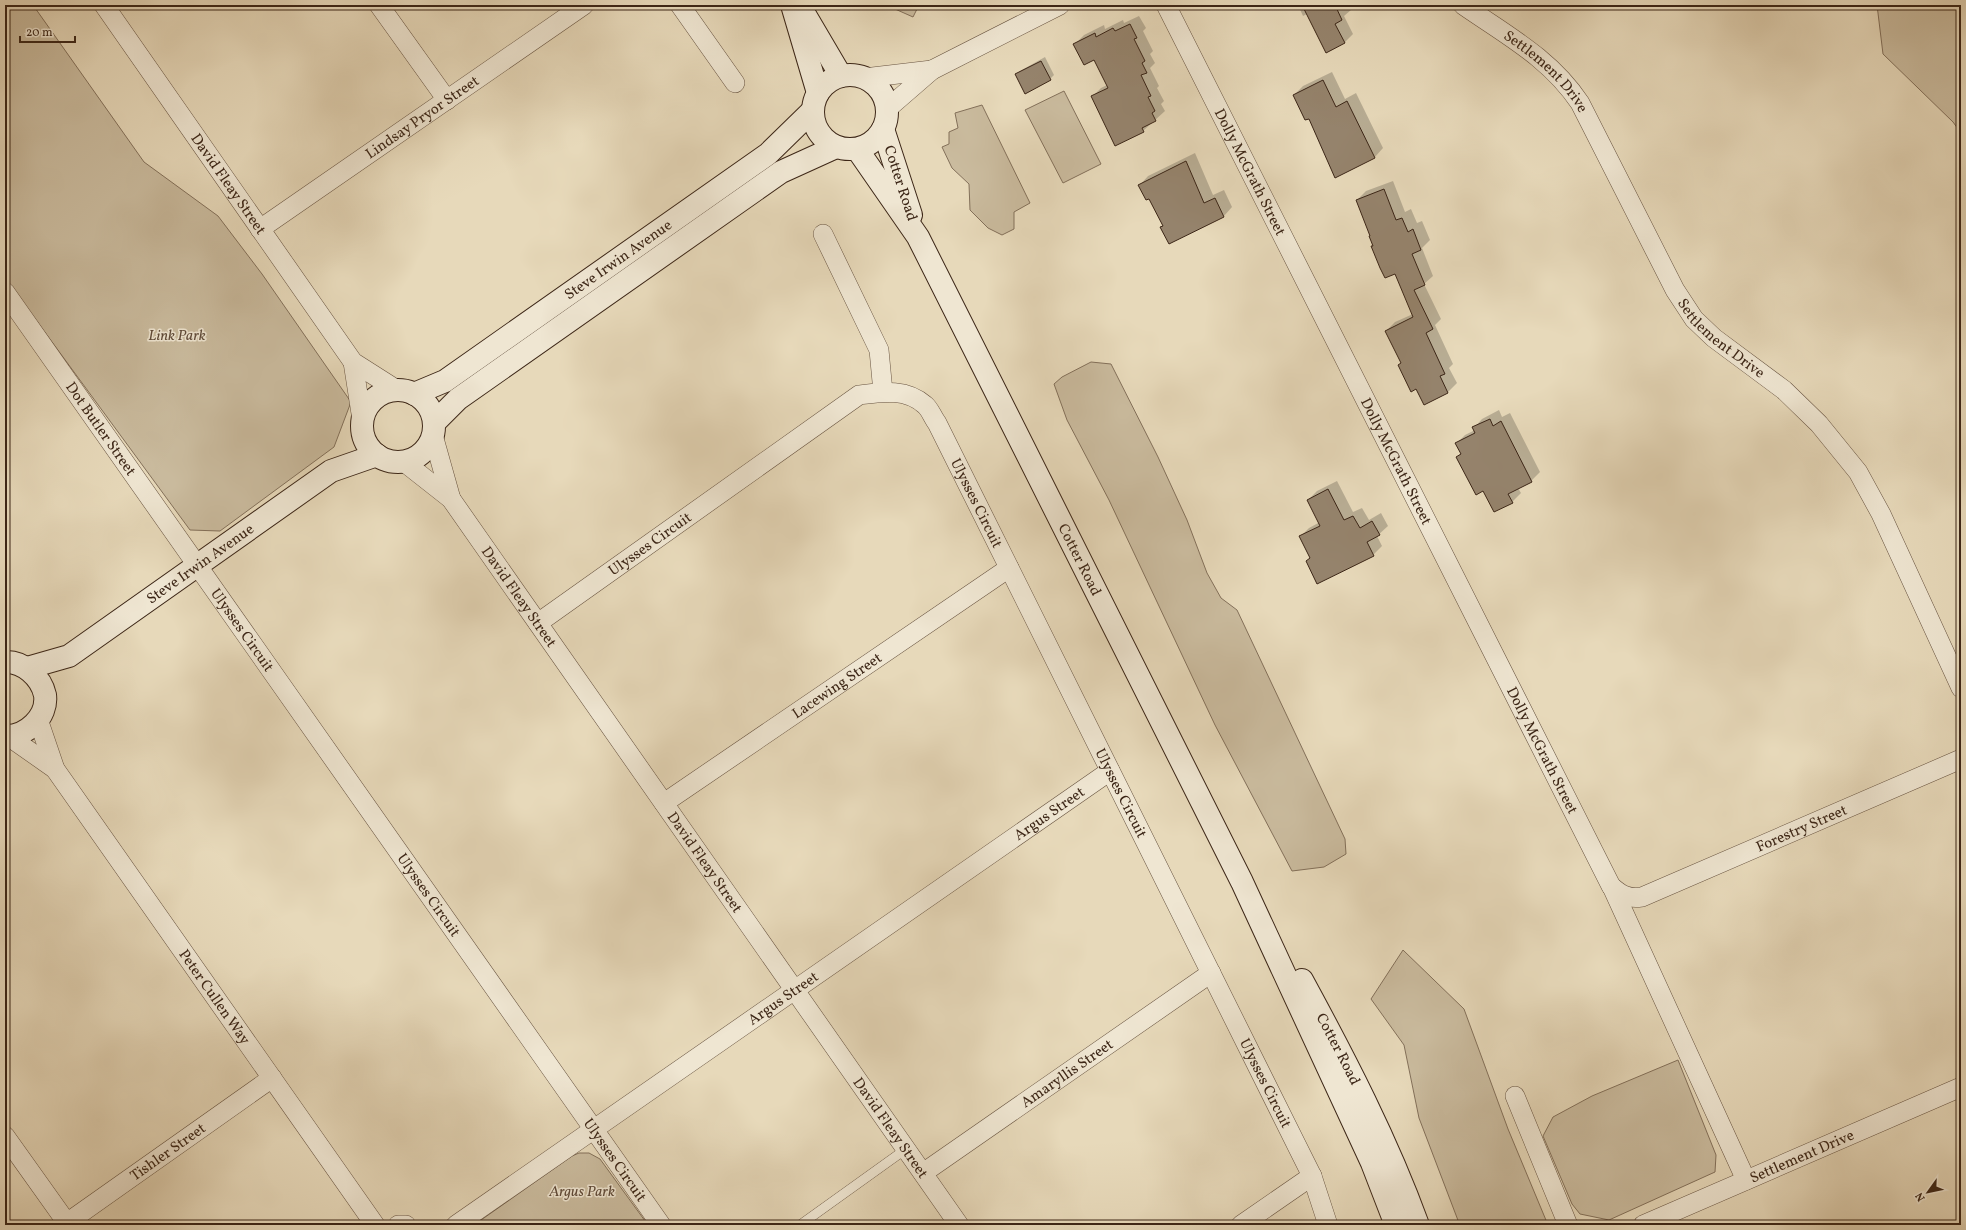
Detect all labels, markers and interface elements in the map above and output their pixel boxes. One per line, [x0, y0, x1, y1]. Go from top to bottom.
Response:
scale bar [20, 18, 75, 44]
text: 20 m [26, 25, 53, 41]
street label: Settlement Drive [1499, 26, 1592, 117]
street label: Lindsay Pryor Street [362, 71, 484, 165]
street label: Dolly McGrath Street [1208, 105, 1290, 240]
street label: David Fleay Street [185, 130, 270, 239]
street label: Cotter Road [877, 143, 922, 224]
street label: Steve Irwin Avenue [561, 216, 677, 306]
street label: Settlement Drive [1671, 295, 1768, 384]
park label: Link Park [148, 326, 206, 347]
street label: Dot Butler Street [59, 378, 140, 481]
street label: Dolly McGrath Street [1354, 395, 1436, 529]
street label: Ulysses Circuit [944, 455, 1007, 552]
street label: Ulysses Circuit [605, 508, 696, 582]
street label: Steve Irwin Avenue [143, 519, 259, 610]
street label: Cotter Road [1052, 520, 1106, 600]
street label: David Fleay Street [475, 543, 561, 652]
street label: Ulysses Circuit [205, 585, 278, 677]
street label: Lacewing Street [788, 648, 887, 725]
street label: Dolly McGrath Street [1500, 684, 1582, 818]
street label: Ulysses Circuit [1089, 745, 1151, 842]
street label: Argus Street [1010, 783, 1090, 846]
street label: Forestry Street [1753, 800, 1851, 858]
street label: David Fleay Street [661, 808, 747, 918]
street label: Ulysses Circuit [391, 850, 464, 942]
street label: Peter Cullen Way [173, 946, 254, 1050]
street label: Argus Street [744, 967, 823, 1031]
street label: Cotter Road [1310, 1010, 1364, 1089]
street label: Amaryllis Street [1017, 1035, 1118, 1114]
street label: Ulysses Circuit [1233, 1035, 1296, 1132]
street label: David Fleay Street [847, 1074, 932, 1183]
street label: Ulysses Circuit [577, 1115, 651, 1207]
street label: Tishler Street [126, 1119, 211, 1187]
street label: Settlement Drive [1747, 1126, 1858, 1189]
north arrow [1908, 1172, 1948, 1212]
park label: Argus Park [548, 1182, 615, 1203]
text: N [1912, 1189, 1929, 1204]

